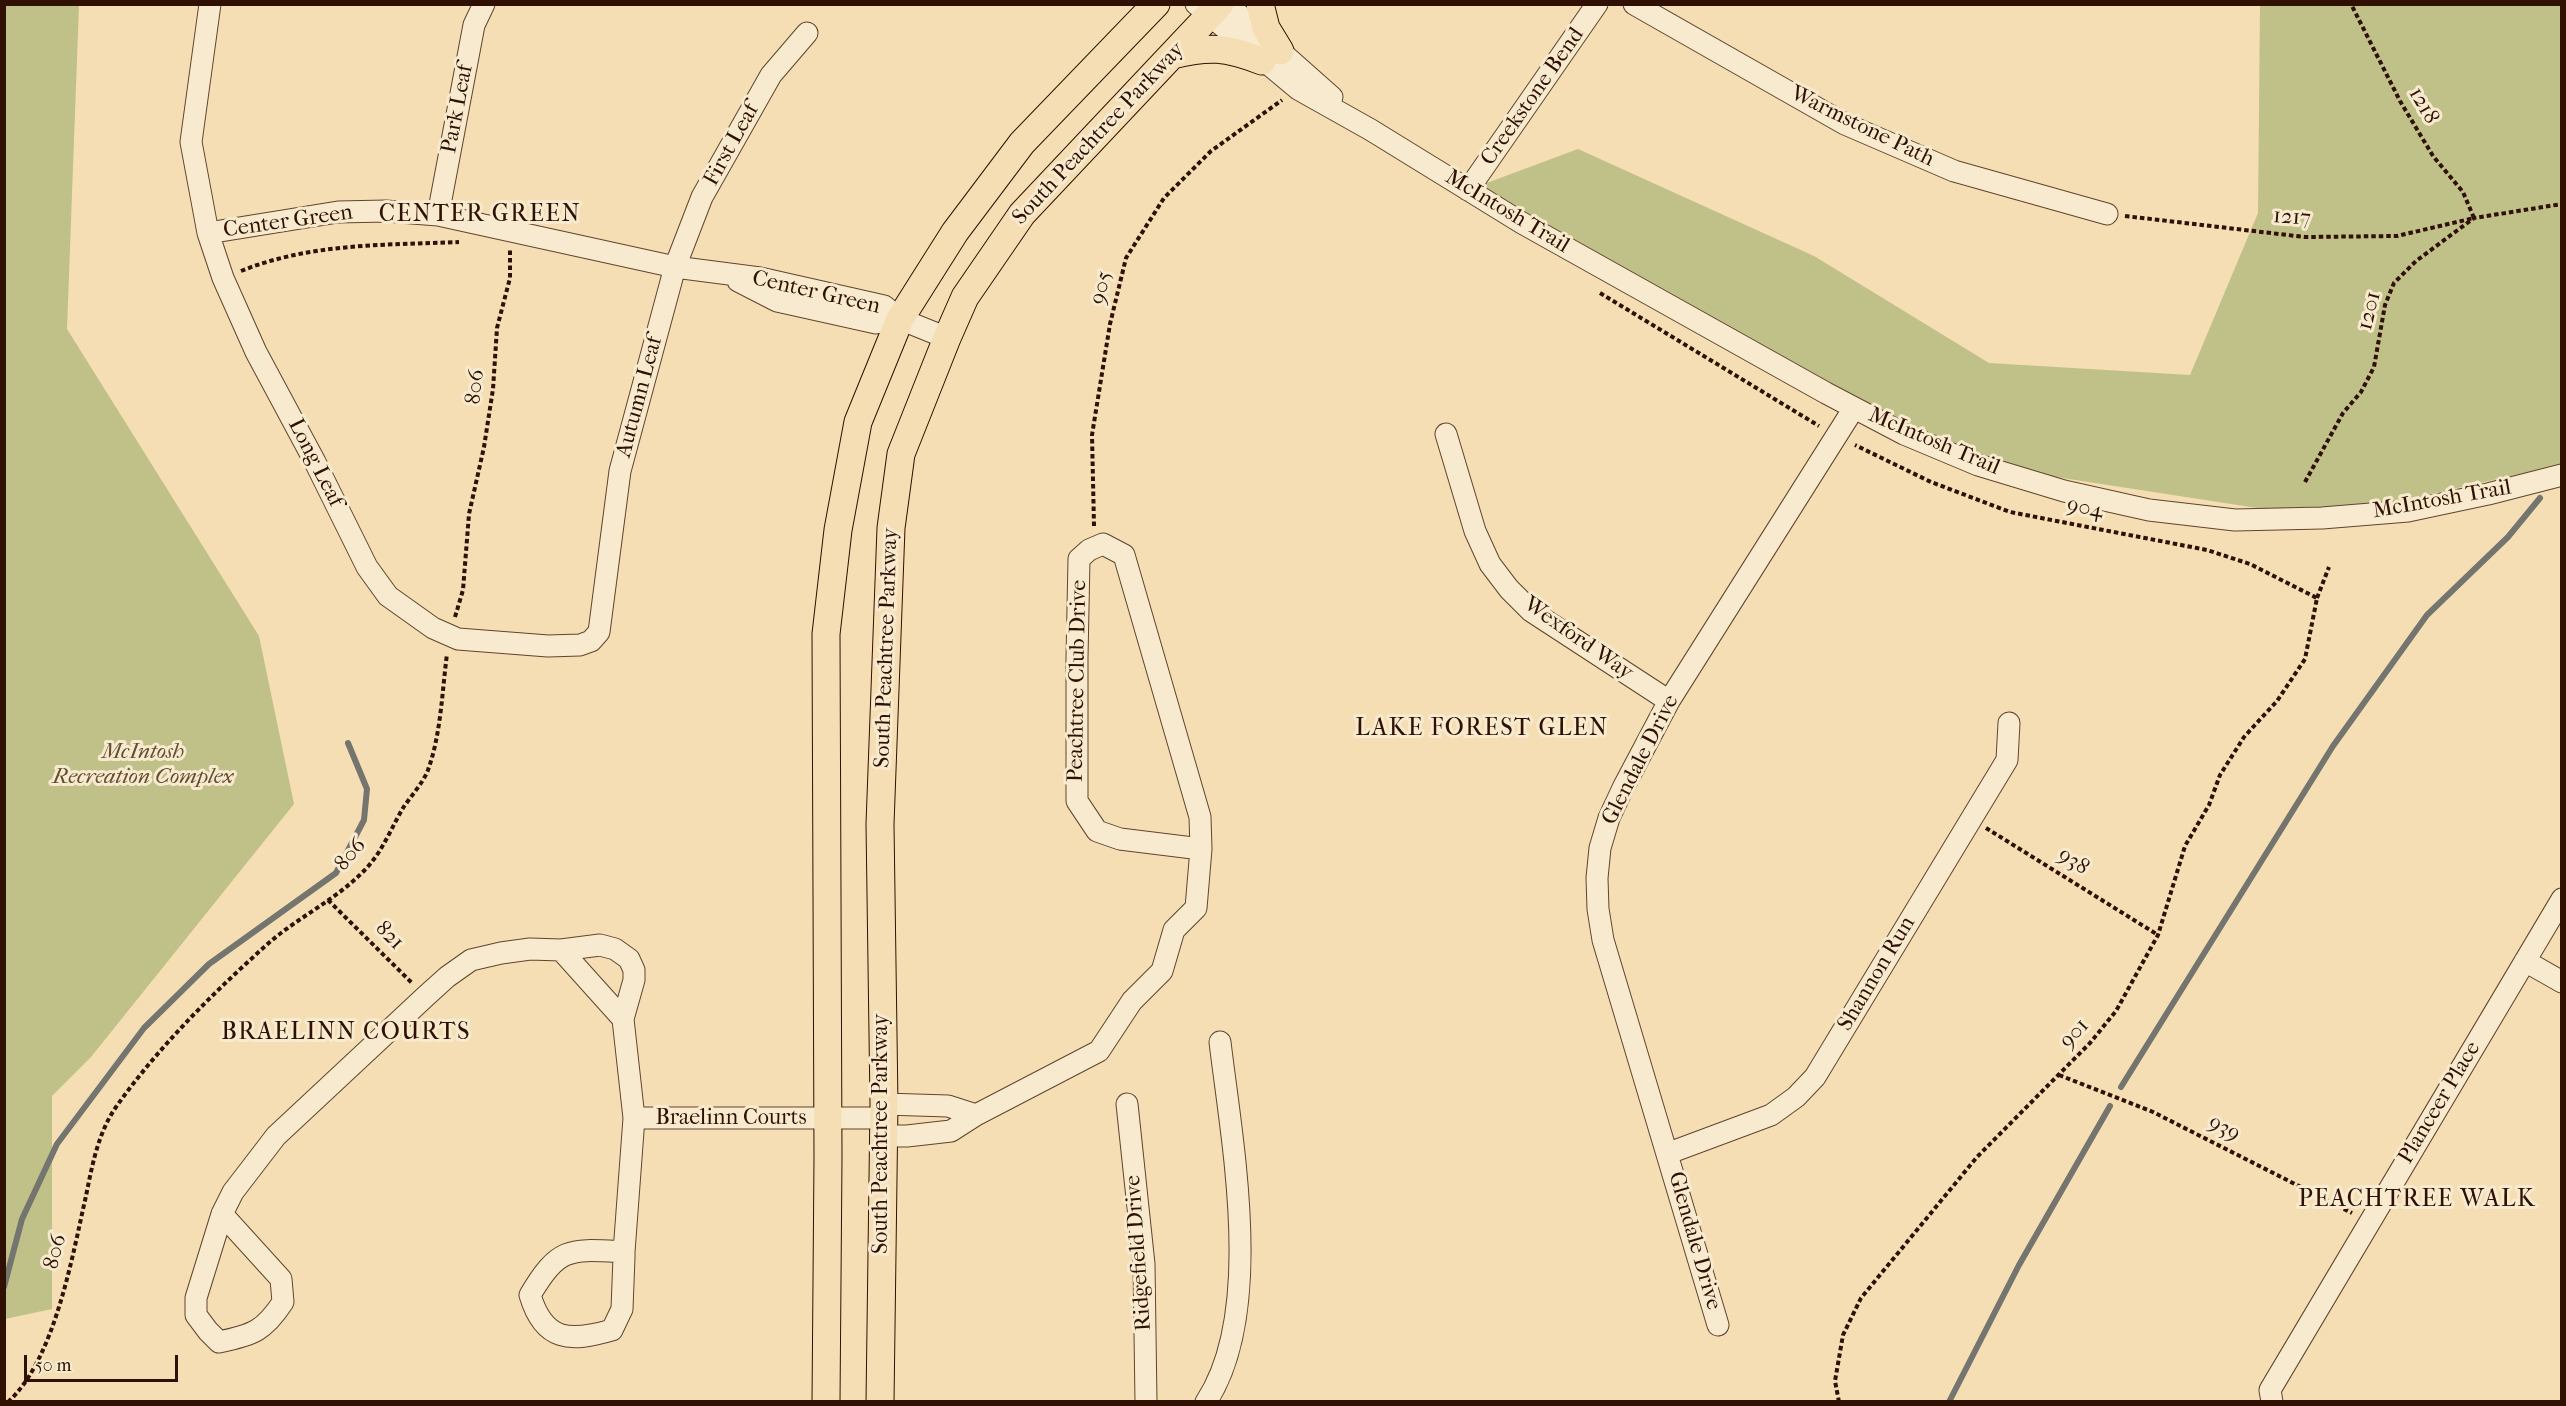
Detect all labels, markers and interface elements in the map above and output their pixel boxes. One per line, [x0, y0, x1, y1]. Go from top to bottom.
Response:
street label: Creekstone Bend [1476, 23, 1590, 171]
street label: South Peachtree Parkway [1007, 37, 1191, 231]
street label: Park Leaf [436, 62, 480, 156]
street label: Warmstone Path [1786, 81, 1938, 173]
street label: 1218 [2402, 83, 2444, 129]
street label: First Leaf [699, 99, 765, 191]
street label: McIntosh Trail [1440, 165, 1574, 259]
street label: Center Green [222, 200, 354, 244]
district label: CENTER GREEN [379, 201, 581, 229]
street label: 1217 [2272, 204, 2312, 232]
street label: Center Green [749, 265, 883, 321]
street label: 905 [1085, 269, 1119, 307]
street label: 1201 [2352, 289, 2388, 333]
street label: Autumn Leaf [611, 334, 669, 460]
street label: 806 [461, 368, 491, 406]
street label: McIntosh Trail [1864, 402, 2004, 482]
street label: Long Leaf [282, 415, 348, 511]
street label: McIntosh Trail [2371, 475, 2513, 525]
street label: 904 [2065, 493, 2105, 525]
street label: South Peachtree Parkway [870, 528, 904, 768]
street label: Peachtree Club Drive [1063, 580, 1093, 782]
street label: Wexford Way [1518, 592, 1638, 686]
street label: Glendale Drive [1597, 691, 1685, 829]
district label: LAKE FOREST GLEN [1355, 715, 1609, 743]
park label: McIntosh Recreation Complex [52, 740, 234, 792]
street label: 806 [330, 833, 372, 877]
street label: 938 [2053, 842, 2093, 882]
street label: Shannon Run [1833, 912, 1921, 1036]
street label: 821 [369, 916, 409, 956]
street label: South Peachtree Parkway [869, 1014, 895, 1254]
street label: 901 [2055, 1014, 2095, 1054]
district label: BRAELINN COURTS [221, 1019, 471, 1047]
street label: Planceer Place [2393, 1037, 2487, 1169]
street label: Braelinn Courts [655, 1106, 807, 1132]
street label: 939 [2204, 1110, 2244, 1148]
street label: Glendale Drive [1662, 1169, 1726, 1313]
street label: Ridgefield Drive [1120, 1174, 1158, 1332]
district label: PEACHTREE WALK [2298, 1186, 2536, 1214]
street label: 806 [39, 1232, 73, 1272]
scale bar [27, 1343, 182, 1381]
text: 50 m [35, 1355, 71, 1376]

